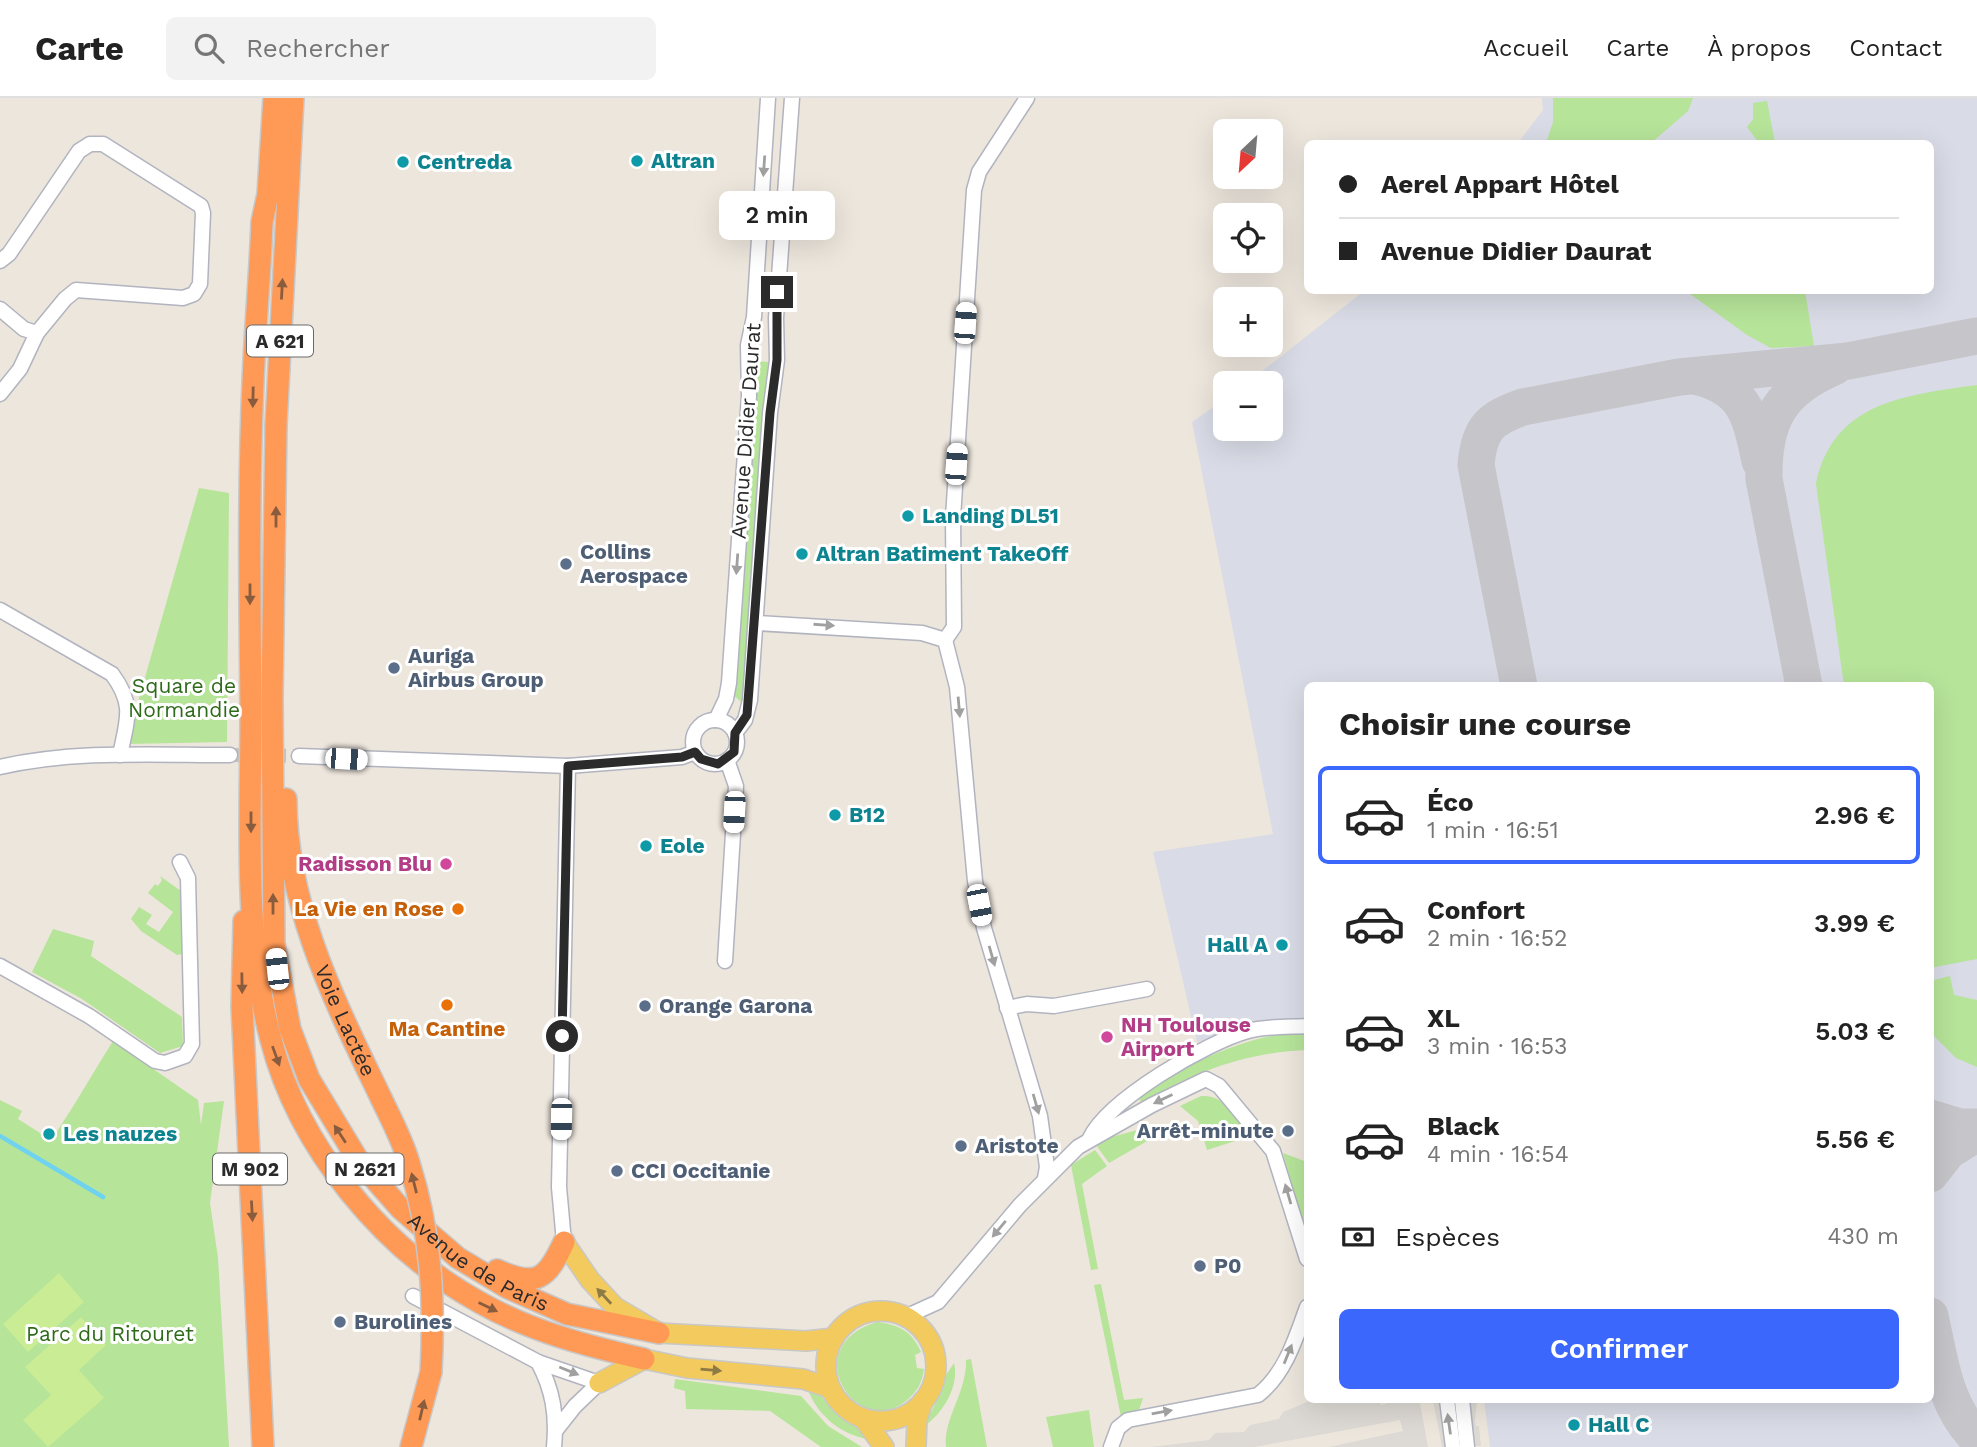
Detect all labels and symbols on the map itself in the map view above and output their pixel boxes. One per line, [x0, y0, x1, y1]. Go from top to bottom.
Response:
north arrow [1213, 119, 1283, 189]
place label: Altran [651, 148, 715, 173]
place label: Centreda [417, 149, 513, 174]
marker: Altran [629, 153, 645, 169]
marker: Centreda [395, 154, 411, 170]
one-way arrow [758, 155, 769, 177]
callout: 2 min [719, 190, 835, 240]
route end [761, 276, 793, 308]
one-way arrow [277, 278, 288, 300]
car [954, 301, 977, 345]
street label: Avenue Didier Daurat [725, 322, 766, 540]
road number: A 621 [247, 326, 313, 356]
one-way arrow [247, 386, 258, 408]
car [945, 442, 968, 486]
place label: Landing DL51 [922, 503, 1059, 528]
one-way arrow [270, 505, 282, 527]
marker: Landing DL51 [900, 508, 916, 524]
place label: Collins Aerospace [580, 539, 688, 588]
place label: Altran Batiment TakeOff [816, 541, 1069, 566]
marker: Altran Batiment TakeOff [794, 546, 810, 562]
one-way arrow [731, 553, 742, 575]
marker: Collins Aerospace [558, 556, 574, 572]
one-way arrow [244, 583, 256, 605]
one-way arrow [813, 620, 835, 631]
place label: Auriga Airbus Group [408, 643, 544, 692]
marker: Auriga Airbus Group [386, 660, 402, 676]
park label: Square de Normandie [128, 673, 240, 722]
one-way arrow [954, 696, 965, 718]
car [325, 747, 368, 771]
car [723, 790, 746, 834]
place label: B12 [849, 802, 885, 827]
marker: B12 [827, 807, 843, 823]
one-way arrow [245, 811, 257, 833]
place label: Eole [660, 833, 705, 858]
marker: Eole [638, 838, 654, 854]
place label: Radisson Blu [298, 851, 432, 876]
marker: Radisson Blu [438, 856, 454, 872]
car [965, 882, 994, 928]
one-way arrow [267, 893, 279, 915]
place label: La Vie en Rose [294, 896, 444, 921]
marker: La Vie en Rose [450, 901, 466, 917]
place label: Hall A [1207, 932, 1269, 957]
marker: Hall A [1274, 937, 1290, 953]
one-way arrow [987, 946, 997, 967]
car [265, 947, 290, 991]
street label: Voie Lactée [310, 961, 382, 1080]
one-way arrow [236, 973, 248, 995]
place label: Orange Garona [659, 993, 813, 1018]
marker: Ma Cantine [439, 997, 455, 1013]
marker: Orange Garona [637, 998, 653, 1014]
place label: NH Toulouse Airport [1121, 1012, 1251, 1061]
place label: Ma Cantine [389, 1016, 505, 1041]
route start [546, 1020, 578, 1052]
marker: NH Toulouse Airport [1099, 1029, 1115, 1045]
one-way arrow [271, 1045, 282, 1066]
one-way arrow [1032, 1094, 1042, 1115]
one-way arrow [1153, 1094, 1173, 1105]
car [551, 1098, 572, 1140]
place label: Arrêt-minute [1137, 1118, 1274, 1143]
place label: Les nauzes [63, 1121, 177, 1146]
marker: Arrêt-minute [1280, 1123, 1296, 1139]
one-way arrow [334, 1124, 347, 1143]
marker: Les nauzes [41, 1126, 57, 1142]
place label: Aristote [975, 1133, 1059, 1158]
marker: Aristote [953, 1138, 969, 1154]
road number: M 902 [213, 1154, 287, 1184]
road number: N 2621 [326, 1154, 404, 1184]
place label: CCI Occitanie [631, 1158, 771, 1183]
marker: CCI Occitanie [609, 1163, 625, 1179]
one-way arrow [408, 1172, 419, 1194]
one-way arrow [1282, 1183, 1292, 1204]
one-way arrow [246, 1200, 257, 1222]
street label: Avenue de Paris [403, 1207, 553, 1316]
one-way arrow [992, 1221, 1007, 1238]
place label: P0 [1214, 1253, 1242, 1278]
marker: P0 [1192, 1258, 1208, 1274]
one-way arrow [597, 1288, 613, 1305]
one-way arrow [478, 1301, 498, 1312]
place label: Burolines [354, 1309, 452, 1334]
marker: Burolines [332, 1314, 348, 1330]
park label: Parc du Ritouret [26, 1321, 194, 1346]
one-way arrow [1282, 1344, 1293, 1365]
one-way arrow [559, 1365, 580, 1376]
one-way arrow [700, 1365, 722, 1376]
one-way arrow [417, 1399, 428, 1421]
one-way arrow [1151, 1406, 1173, 1417]
one-way arrow [1443, 1412, 1454, 1434]
place label: Hall C [1588, 1412, 1649, 1437]
marker: Hall C [1566, 1417, 1582, 1433]

